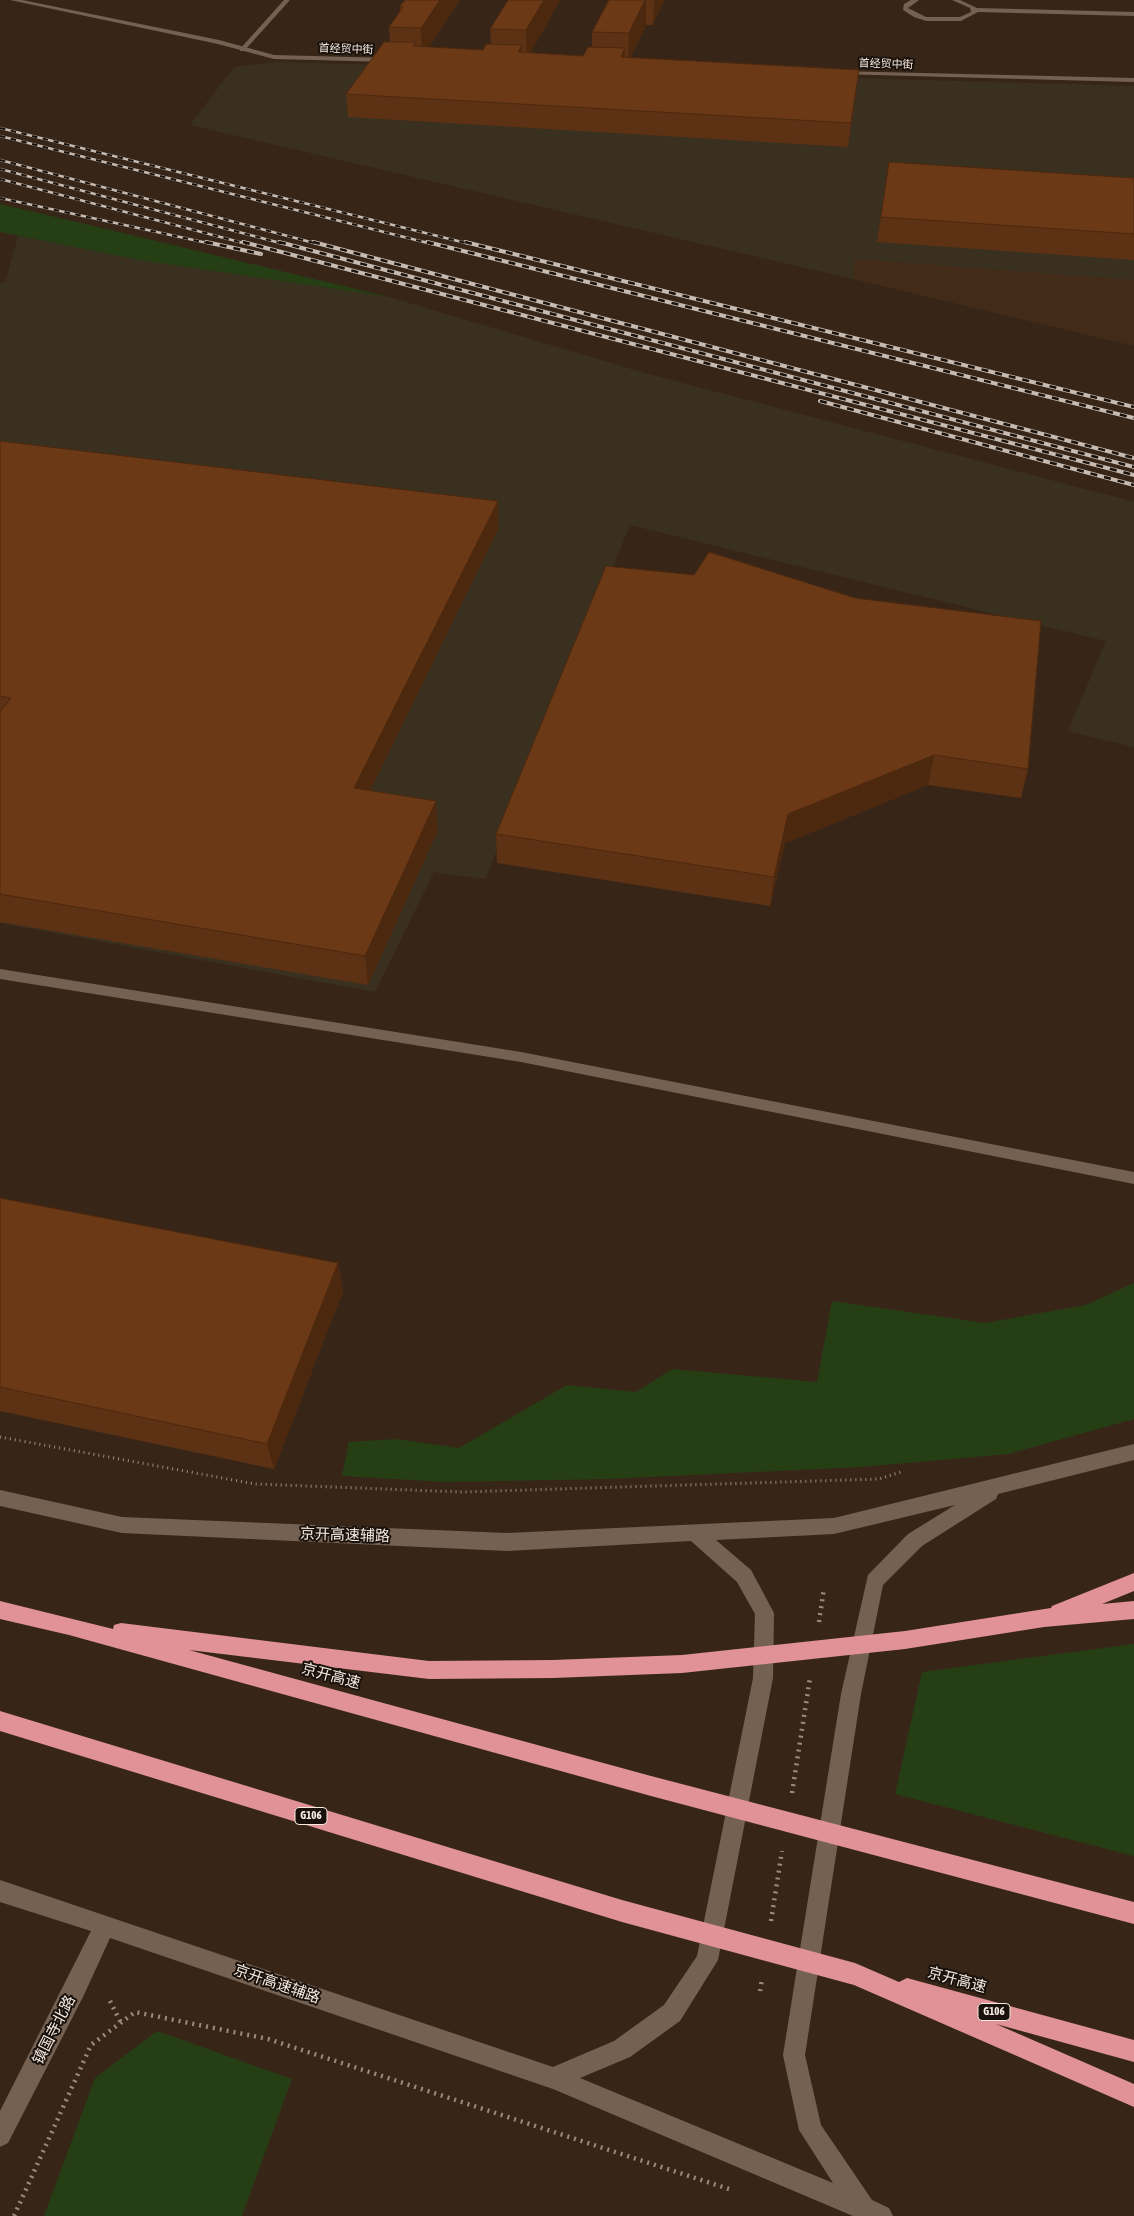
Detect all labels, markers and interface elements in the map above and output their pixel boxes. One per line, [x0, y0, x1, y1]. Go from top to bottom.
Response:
street label: 首经贸中街 [318, 41, 374, 57]
street label: 首经贸中街 [858, 56, 914, 72]
street label: 京开高速辅路 [300, 1524, 390, 1546]
street label: 京开高速 [300, 1660, 362, 1692]
road number: G106 [295, 1808, 327, 1824]
street label: 京开高速辅路 [232, 1961, 322, 2007]
street label: 京开高速 [926, 1964, 988, 1996]
street label: 镇国寺北路 [29, 1993, 79, 2067]
road number: G106 [978, 2004, 1010, 2020]

